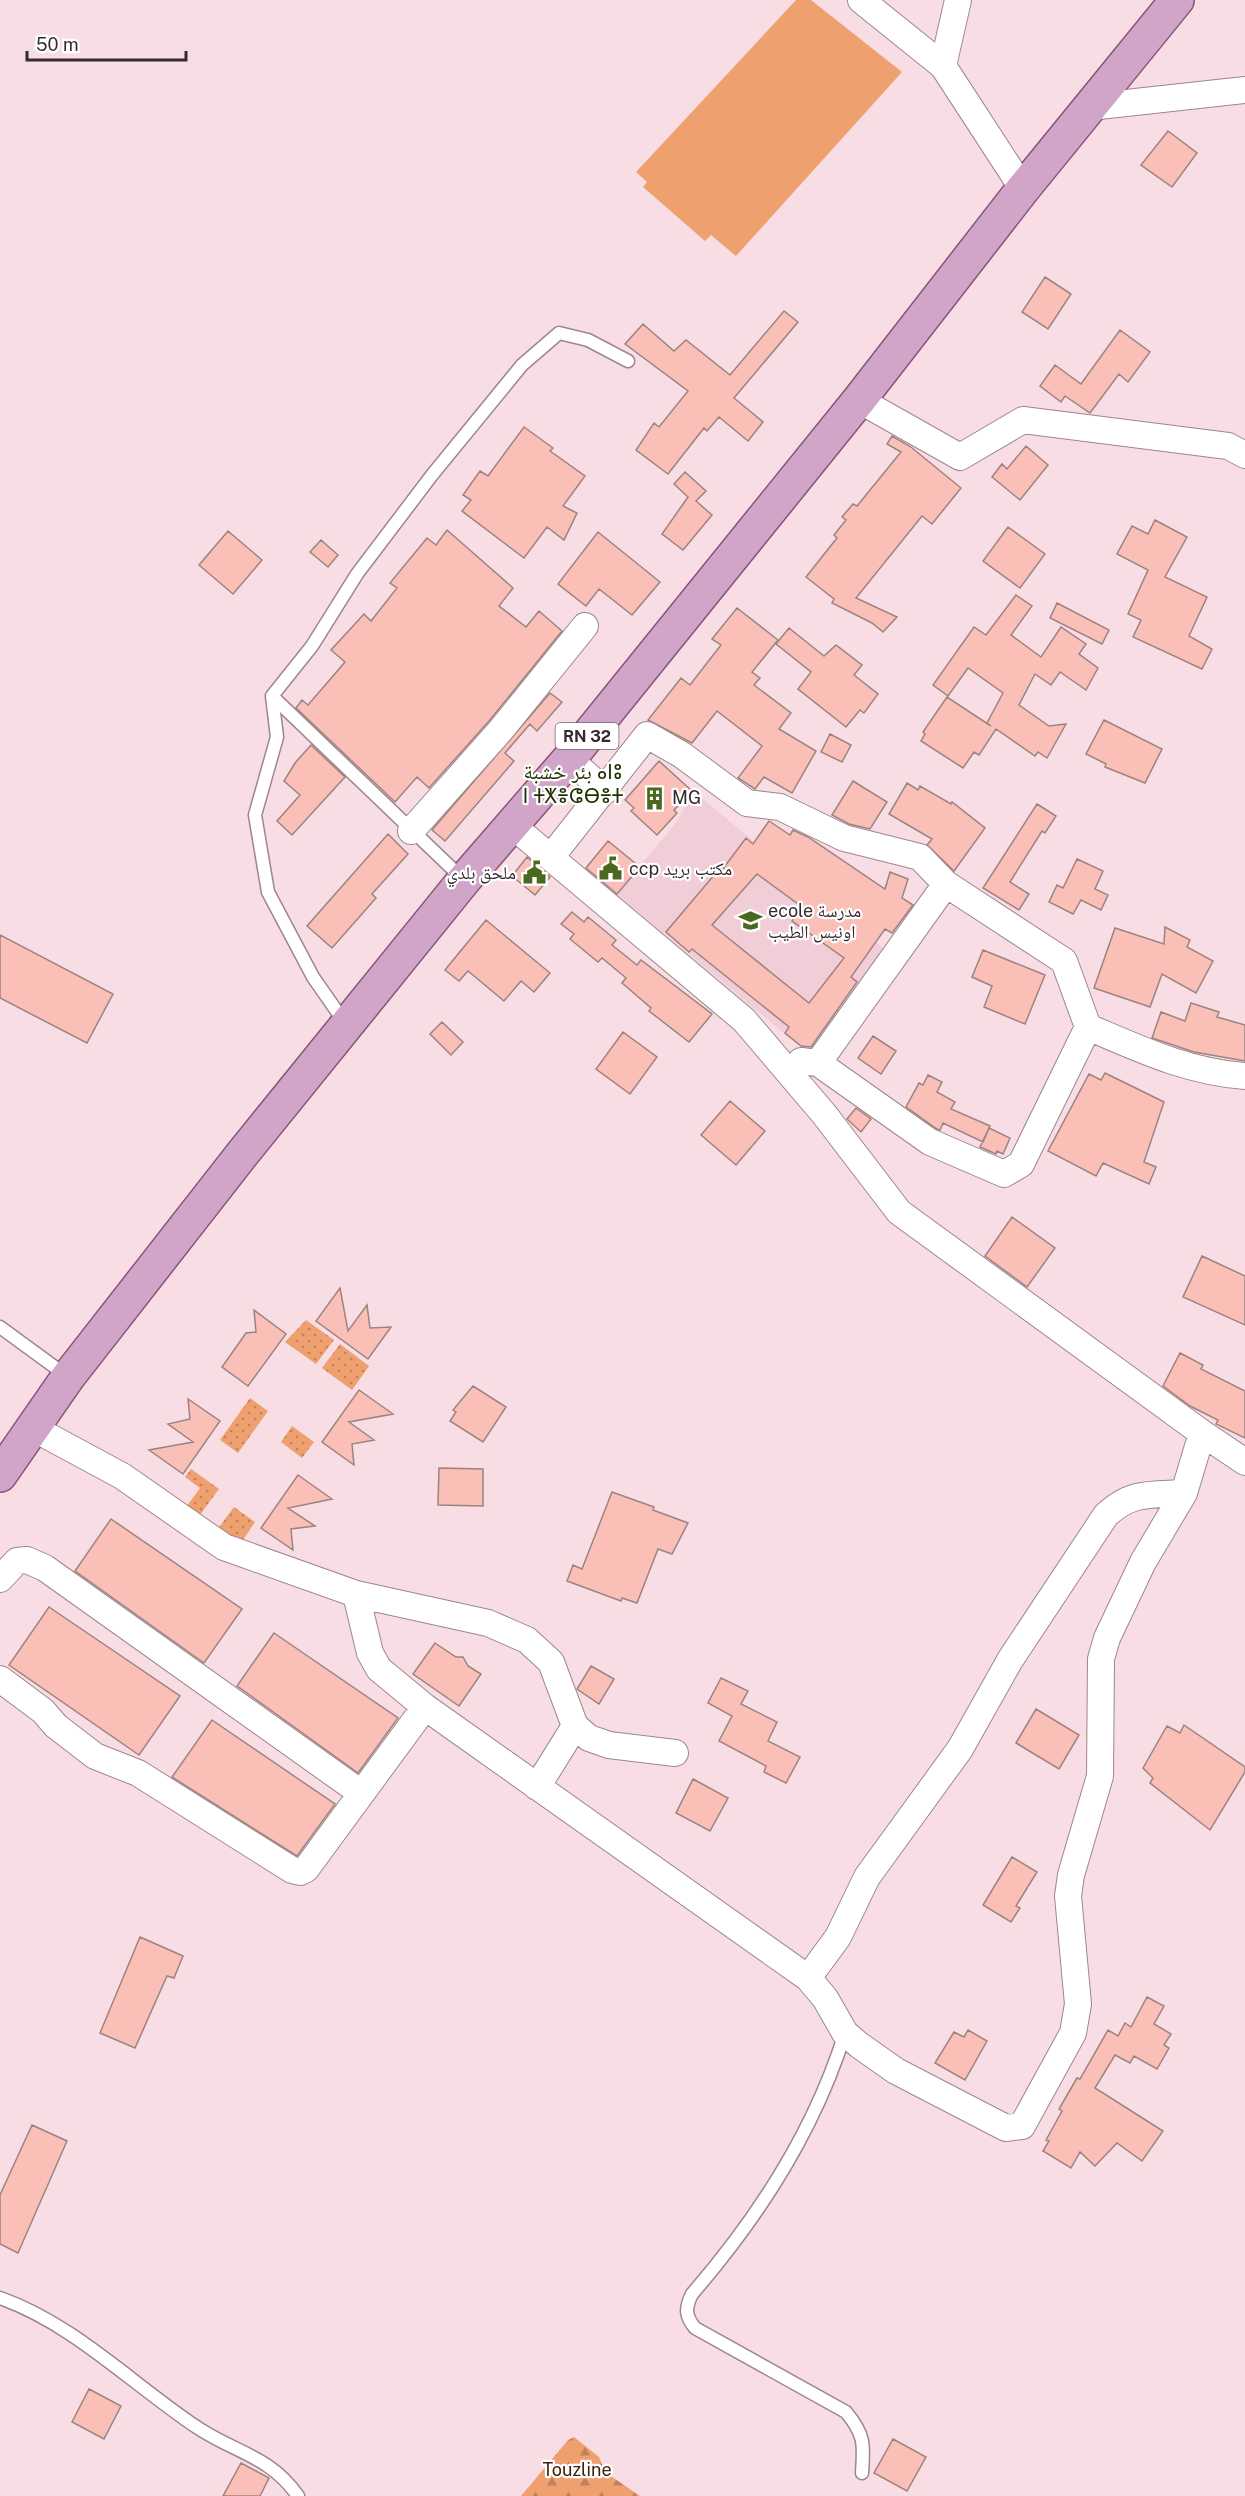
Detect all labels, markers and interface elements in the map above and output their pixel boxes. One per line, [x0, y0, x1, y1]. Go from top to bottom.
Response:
scale bar [27, 24, 186, 62]
text: 50 m [36, 34, 79, 55]
road number: RN 32 [556, 723, 618, 749]
district label: بئر خشبة ⴰⵏⵓ ⵏ ⵜⵅⴻⵛⴱⴻⵜ [523, 759, 623, 808]
building icon: MG [641, 785, 667, 811]
place label: MG [672, 787, 701, 808]
public building icon: ccp مكتب بريد [598, 856, 624, 882]
place label: ccp مكتب بريد [629, 858, 732, 880]
public building icon: ملحق بلدي [521, 860, 547, 886]
place label: ملحق بلدي [446, 862, 516, 888]
place label: ecole مدرسة اونيس الطيب [768, 900, 861, 943]
school or university icon: ecole مدرسة اونيس الطيب [737, 908, 763, 934]
park label: Touzline [542, 2459, 612, 2480]

